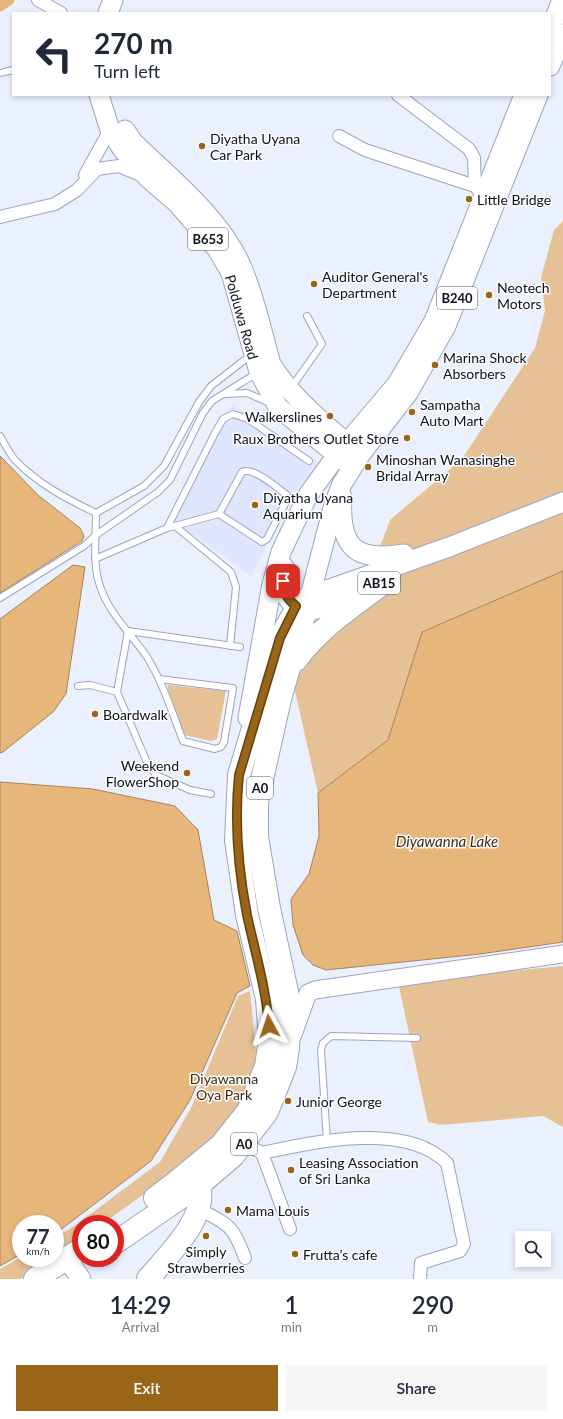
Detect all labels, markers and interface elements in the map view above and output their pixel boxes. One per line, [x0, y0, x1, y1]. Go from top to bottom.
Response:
text: 270 m [94, 26, 173, 60]
icon: left [28, 28, 80, 80]
text: Turn left [94, 60, 160, 82]
place label: Diyatha Uyana Car Park [210, 130, 300, 163]
marker: Diyatha Uyana Car Park [197, 141, 207, 151]
place label: Little Bridge [477, 191, 551, 208]
marker: Little Bridge [464, 194, 474, 204]
road number: B653 [188, 228, 228, 250]
place label: Auditor General's Department [322, 268, 428, 301]
street label: Polduwa Road [222, 273, 262, 361]
marker: Auditor General's Department [309, 279, 319, 289]
place label: Neotech Motors [497, 279, 550, 312]
road number: B240 [437, 287, 477, 309]
marker: Neotech Motors [484, 290, 494, 300]
place label: Marina Shock Absorbers [443, 349, 527, 382]
marker: Marina Shock Absorbers [430, 360, 440, 370]
place label: Sampatha Auto Mart [420, 396, 483, 429]
marker: Sampatha Auto Mart [407, 407, 417, 417]
place label: Walkerslines [245, 408, 322, 425]
marker: Walkerslines [325, 411, 335, 421]
place label: Raux Brothers Outlet Store [233, 430, 399, 447]
marker: Raux Brothers Outlet Store [402, 433, 412, 443]
place label: Minoshan Wanasinghe Bridal Array [376, 451, 515, 484]
marker: Minoshan Wanasinghe Bridal Array [363, 462, 373, 472]
place label: Diyatha Uyana Aquarium [263, 489, 353, 522]
marker: Diyatha Uyana Aquarium [250, 500, 260, 510]
pin [266, 564, 300, 598]
icon: arrive [272, 570, 294, 592]
road number: AB15 [358, 572, 400, 594]
place label: Boardwalk [103, 706, 169, 723]
marker: Boardwalk [90, 709, 100, 719]
place label: Weekend FlowerShop [106, 757, 179, 790]
marker: Weekend FlowerShop [182, 768, 192, 778]
road number: A0 [247, 777, 273, 799]
water label: Diyawanna Lake [396, 832, 498, 850]
position arrow [248, 1005, 290, 1047]
park label: Diyawanna Oya Park [190, 1070, 258, 1103]
place label: Junior George [296, 1093, 382, 1110]
marker: Junior George [283, 1096, 293, 1106]
road number: A0 [231, 1133, 257, 1155]
place label: Leasing Association of Sri Lanka [299, 1154, 418, 1187]
marker: Leasing Association of Sri Lanka [286, 1165, 296, 1175]
place label: Mama Louis [236, 1202, 310, 1219]
marker: Mama Louis [223, 1205, 233, 1215]
speed limit sign: 80 [72, 1215, 124, 1267]
text: 77 [26, 1224, 50, 1248]
marker: Simply Strawberries [201, 1231, 211, 1241]
map controls [515, 1231, 551, 1267]
button: search [515, 1231, 551, 1267]
place label: Simply Strawberries [167, 1243, 245, 1276]
text: km/h [26, 1245, 50, 1257]
place label: Frutta’s cafe [303, 1246, 377, 1263]
marker: Frutta’s cafe [290, 1249, 300, 1259]
text: 14:29 [110, 1290, 171, 1319]
text: 1 [285, 1290, 298, 1319]
text: 290 [412, 1290, 453, 1319]
text: Arrival [122, 1319, 159, 1335]
text: min [281, 1319, 302, 1335]
text: m [427, 1319, 438, 1335]
button: Exit [16, 1365, 278, 1411]
button: Share [286, 1365, 547, 1411]

